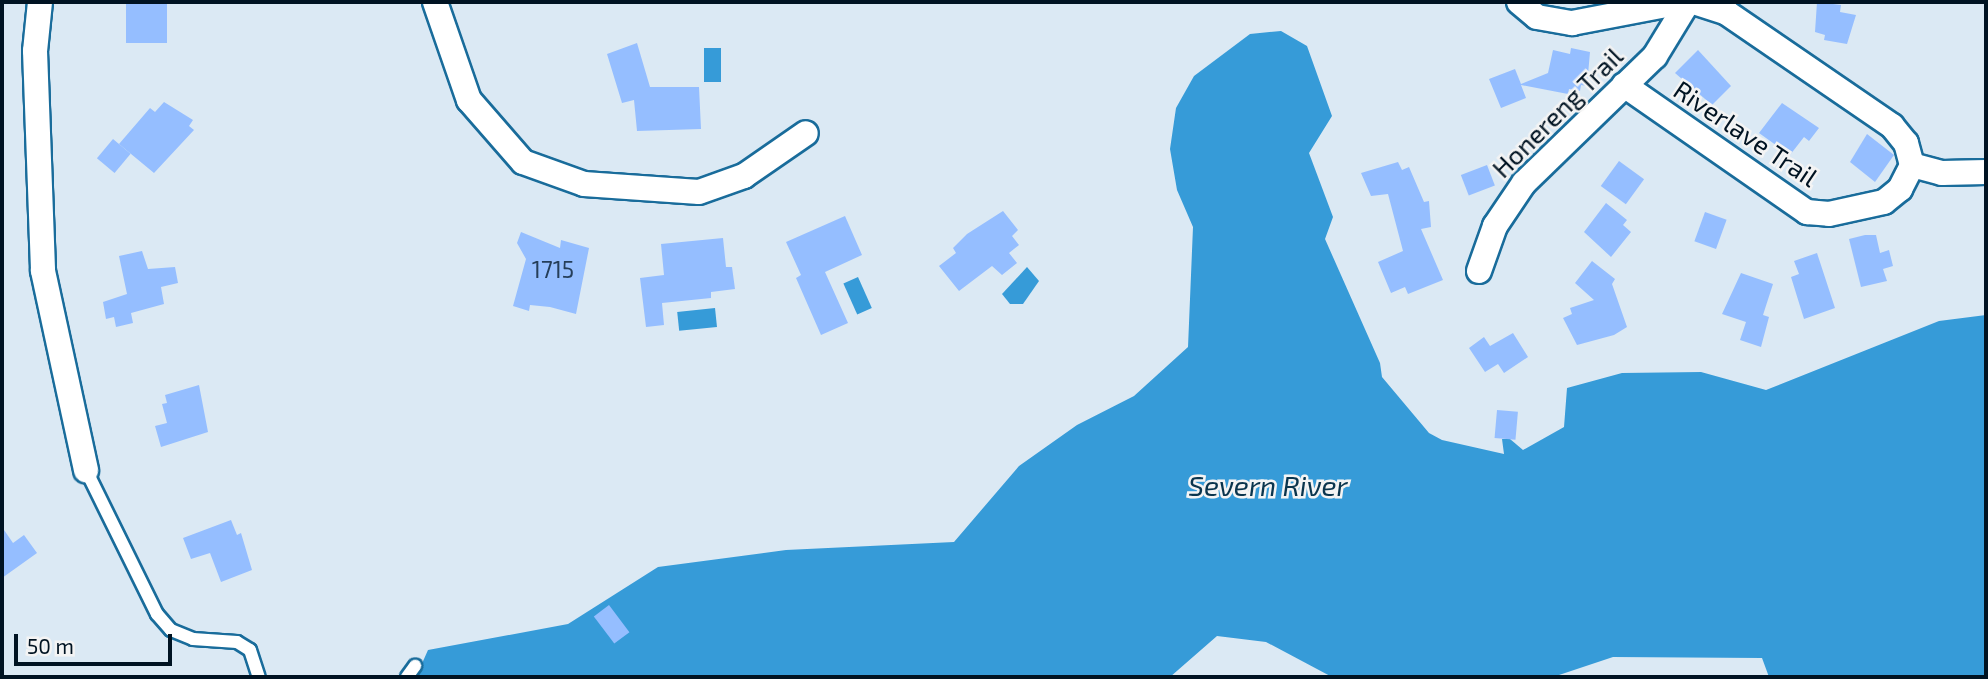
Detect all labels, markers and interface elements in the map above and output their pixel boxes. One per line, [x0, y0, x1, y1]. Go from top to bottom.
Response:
street label: Honereng Trail [1485, 40, 1629, 184]
street label: Riverlave Trail [1668, 73, 1824, 193]
house number: 1715 [532, 255, 574, 283]
water label: Severn River [1188, 468, 1348, 502]
scale bar [18, 620, 175, 664]
text: 50 m [27, 633, 74, 658]

